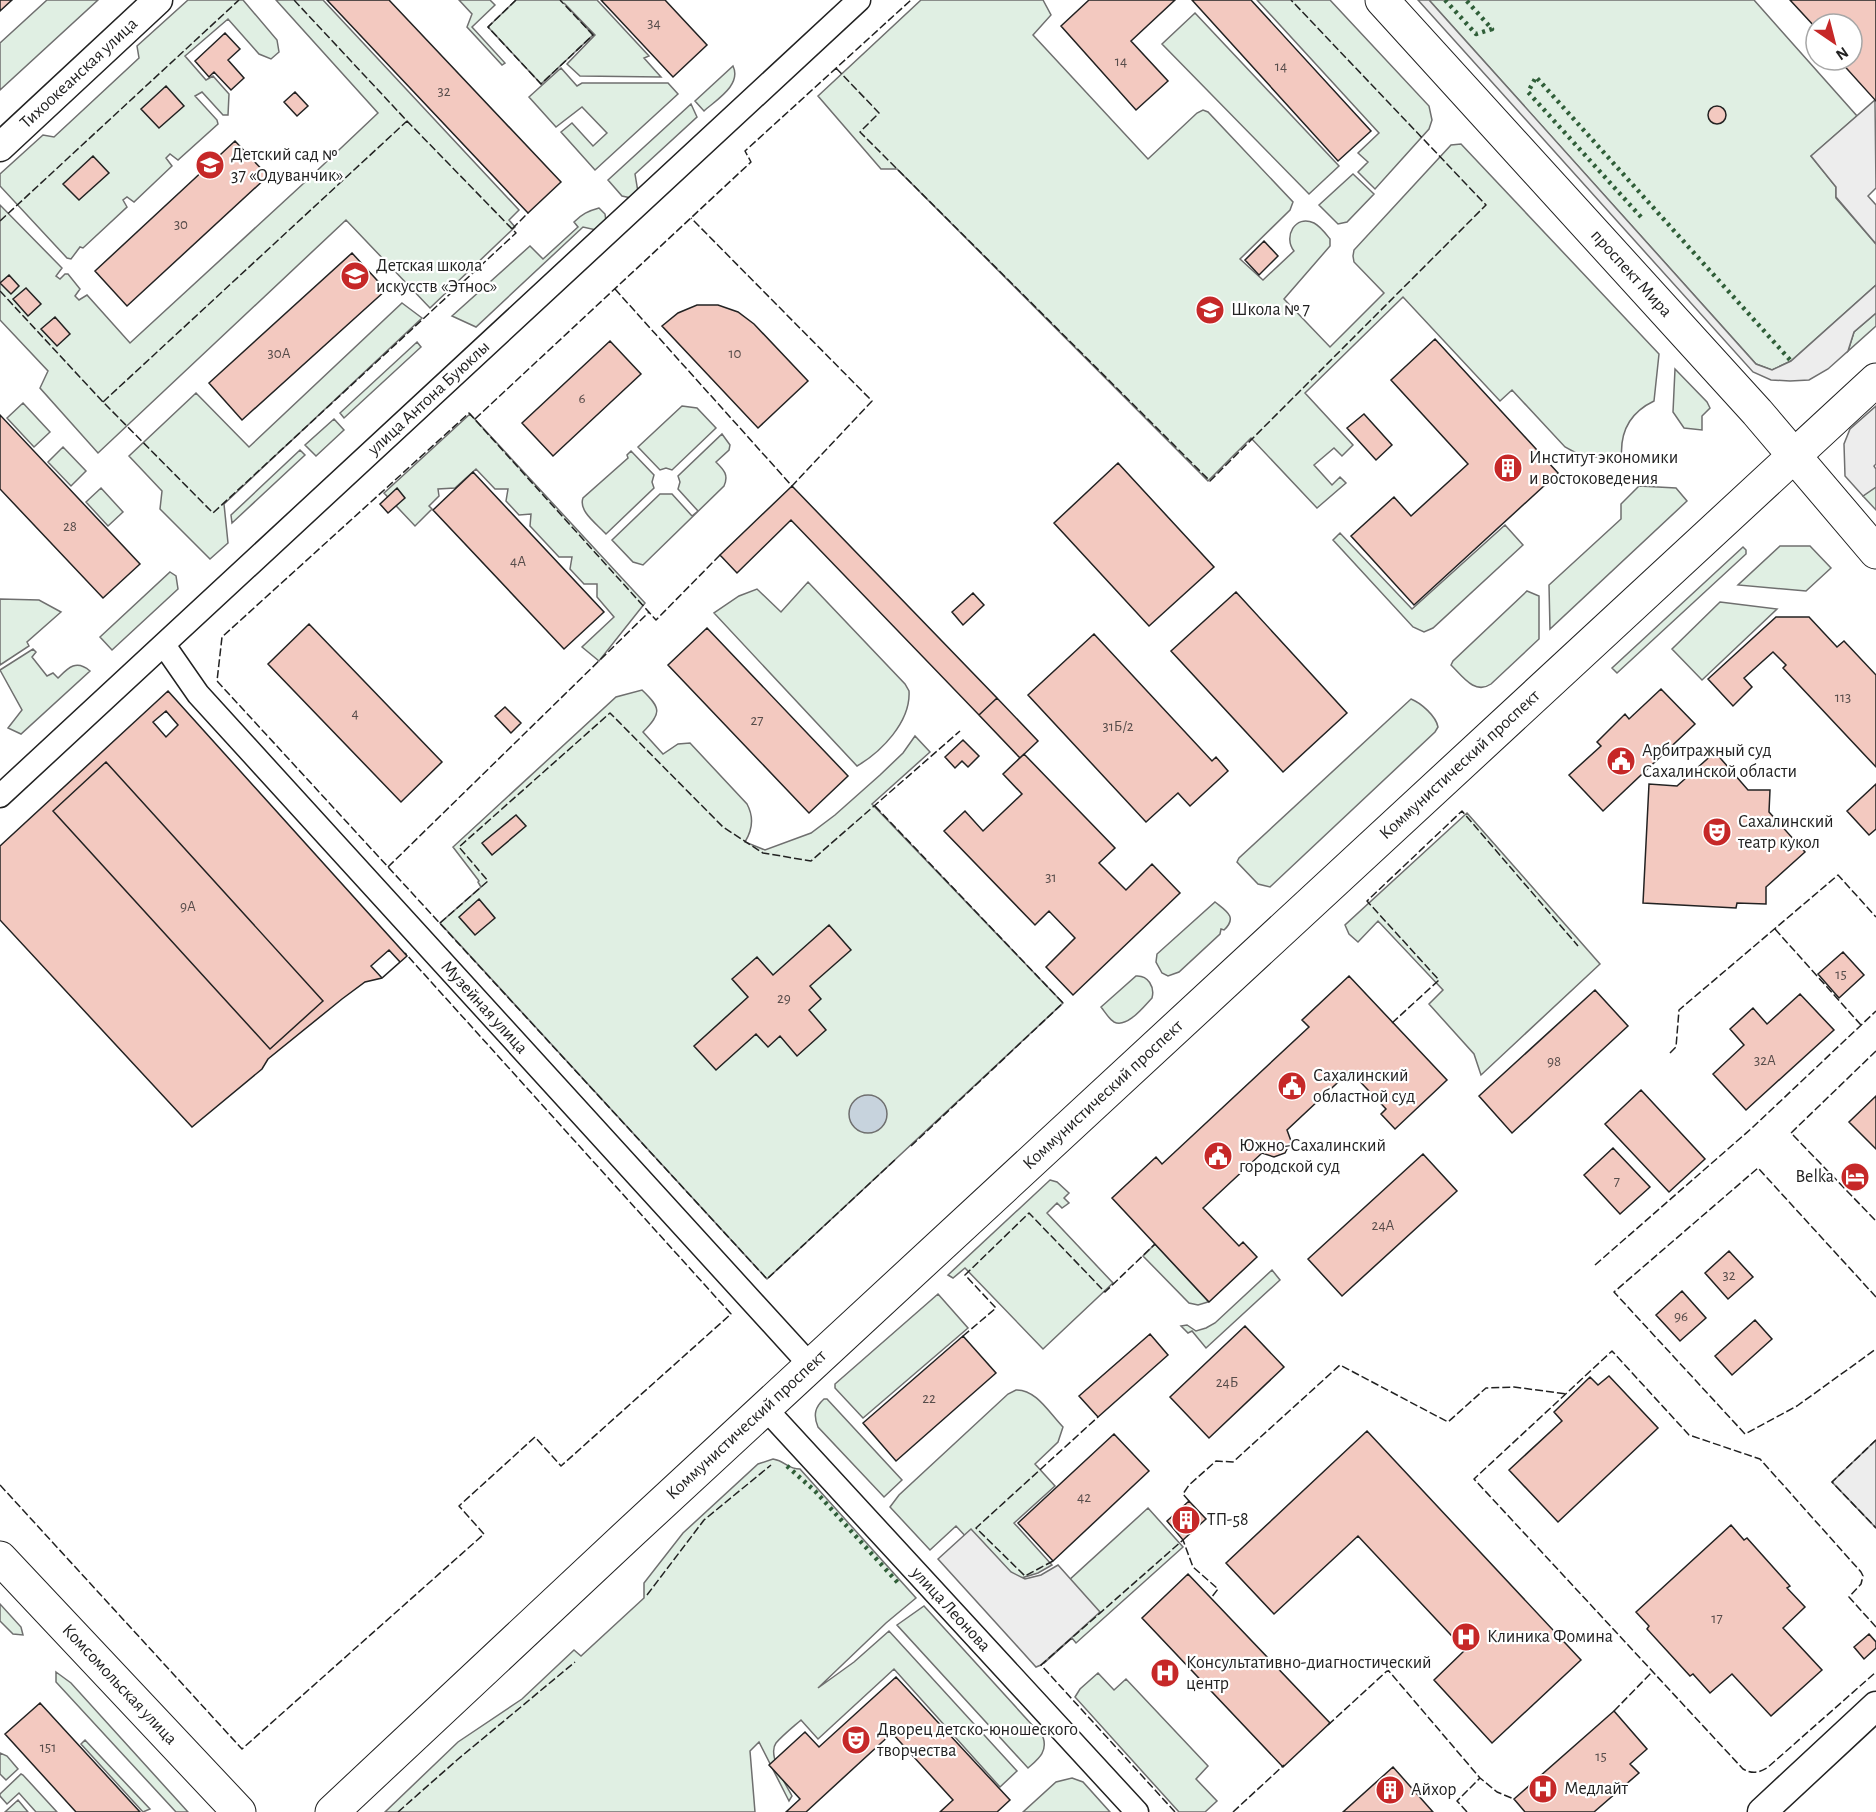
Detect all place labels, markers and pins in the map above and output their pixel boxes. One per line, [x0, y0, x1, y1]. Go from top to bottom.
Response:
place label: Детский сад № 37 «Одуванчик» [231, 146, 343, 185]
school or university icon: Детский сад № 37 «Одуванчик» [194, 149, 226, 181]
place label: Детская школа искусств «Этнос» [376, 257, 497, 296]
school or university icon: Детская школа искусств «Этнос» [339, 260, 371, 292]
school or university icon: Школа № 7 [1194, 294, 1226, 326]
place label: Школа № 7 [1231, 301, 1310, 319]
place label: Институт экономики и востоковедения [1529, 449, 1678, 488]
building icon: Институт экономики и востоковедения [1492, 452, 1524, 484]
place label: Арбитражный суд Сахалинской области [1642, 741, 1797, 781]
public building icon: Арбитражный суд Сахалинской области [1605, 745, 1637, 777]
place label: Сахалинский театр кукол [1737, 813, 1834, 852]
theatre icon: Сахалинский театр кукол [1701, 816, 1733, 848]
place label: Сахалинский областной суд [1313, 1067, 1415, 1106]
public building icon: Сахалинский областной суд [1276, 1070, 1308, 1102]
place label: Южно-Сахалинский городской суд [1239, 1137, 1386, 1176]
public building icon: Южно-Сахалинский городской суд [1202, 1140, 1234, 1172]
hotel icon: Belka [1839, 1161, 1871, 1193]
place label: Belka [1796, 1168, 1834, 1186]
building icon: ТП-58 [1170, 1504, 1202, 1536]
place label: ТП-58 [1207, 1511, 1248, 1529]
hospital icon: Клиника Фомина [1450, 1621, 1482, 1653]
place label: Клиника Фомина [1487, 1628, 1613, 1646]
place label: Консультативно-диагностический центр [1186, 1654, 1432, 1693]
hospital icon: Консультативно-диагностический центр [1149, 1657, 1181, 1689]
place label: Дворец детско-юношеского творчества [876, 1721, 1078, 1760]
theatre icon: Дворец детско-юношеского творчества [840, 1724, 872, 1756]
hospital icon: Медлайт [1527, 1773, 1559, 1805]
building icon: Айхор [1374, 1774, 1406, 1806]
place label: Медлайт [1564, 1780, 1629, 1798]
place label: Айхор [1411, 1781, 1457, 1799]

